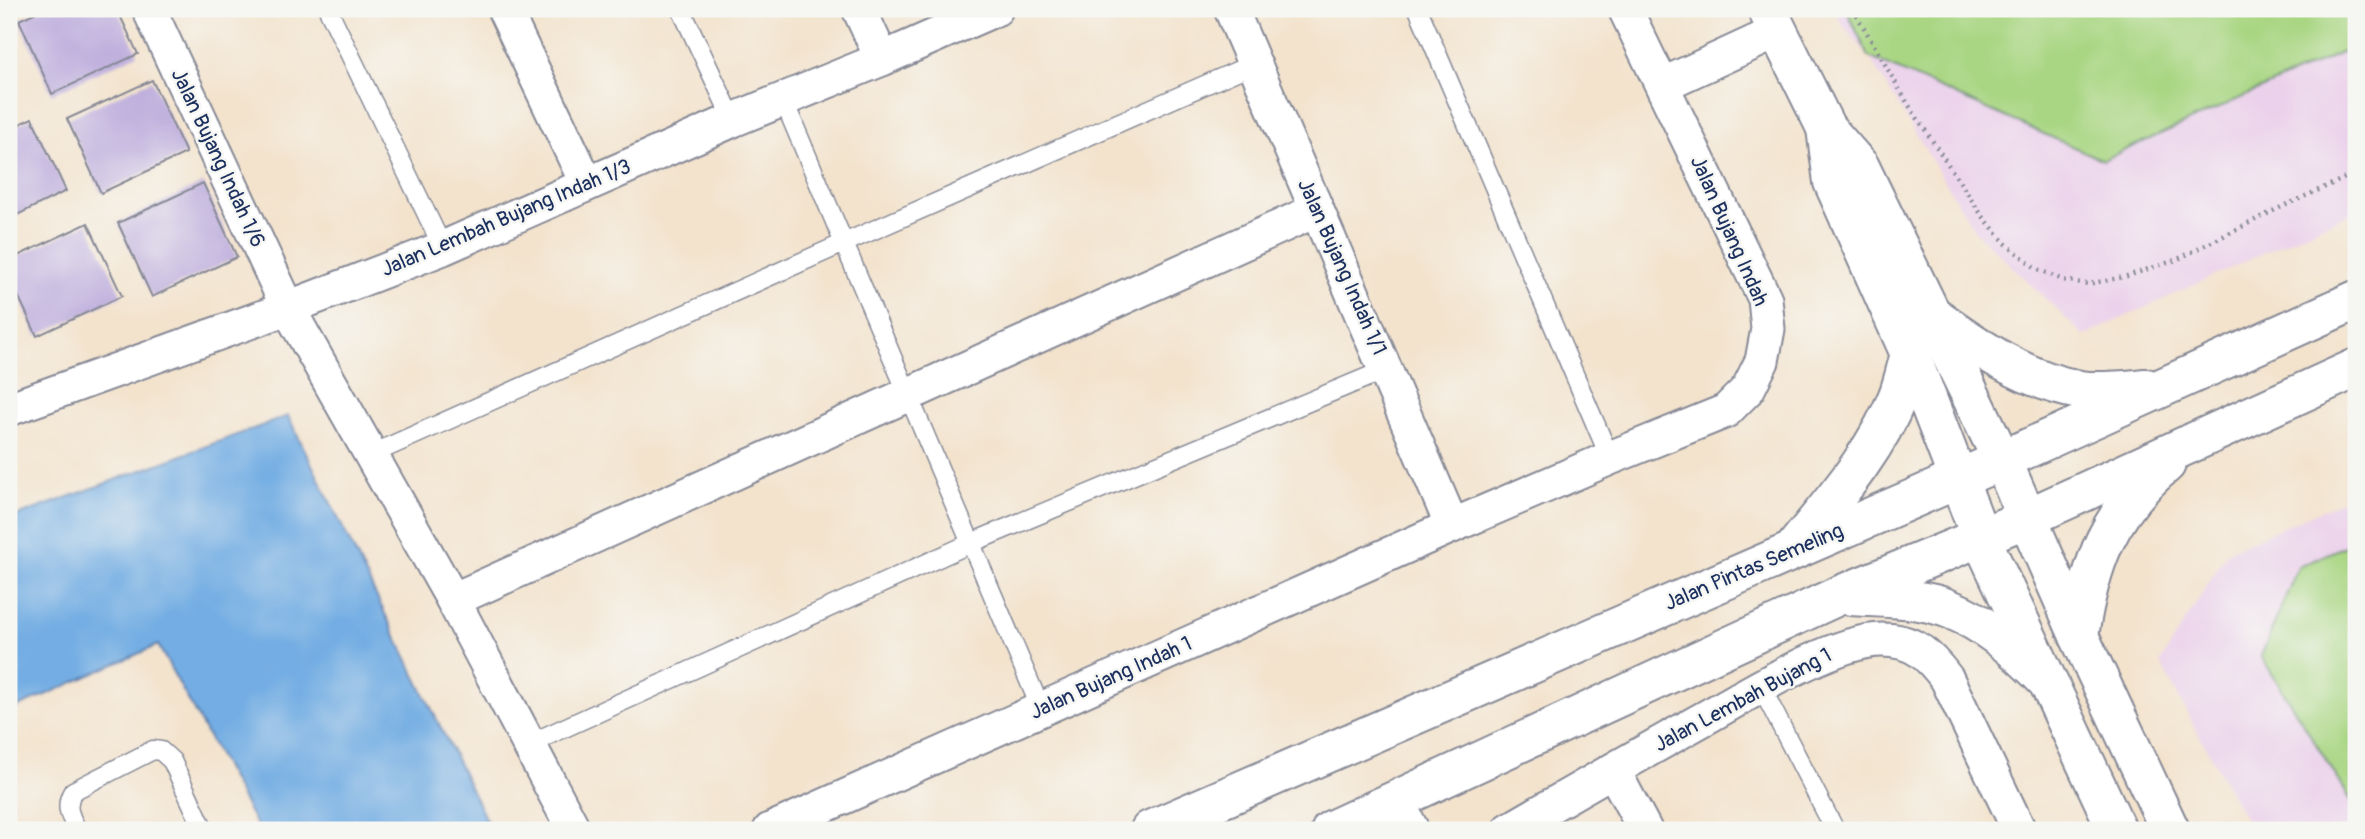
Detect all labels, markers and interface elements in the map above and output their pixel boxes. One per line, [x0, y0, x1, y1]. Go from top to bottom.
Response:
street label: Jalan Bujang Indah 1/6 [165, 64, 271, 252]
street label: Jalan Bujang Indah [1684, 152, 1774, 310]
street label: Jalan Lembah Bujang Indah 1/3 [377, 153, 635, 283]
street label: Jalan Bujang Indah 1/1 [1291, 175, 1393, 359]
street label: Jalan Pintas Semeling [1660, 517, 1848, 617]
street label: Jalan Bujang Indah 1 [1026, 630, 1196, 726]
street label: Jalan Lembah Bujang 1 [1650, 642, 1836, 758]

